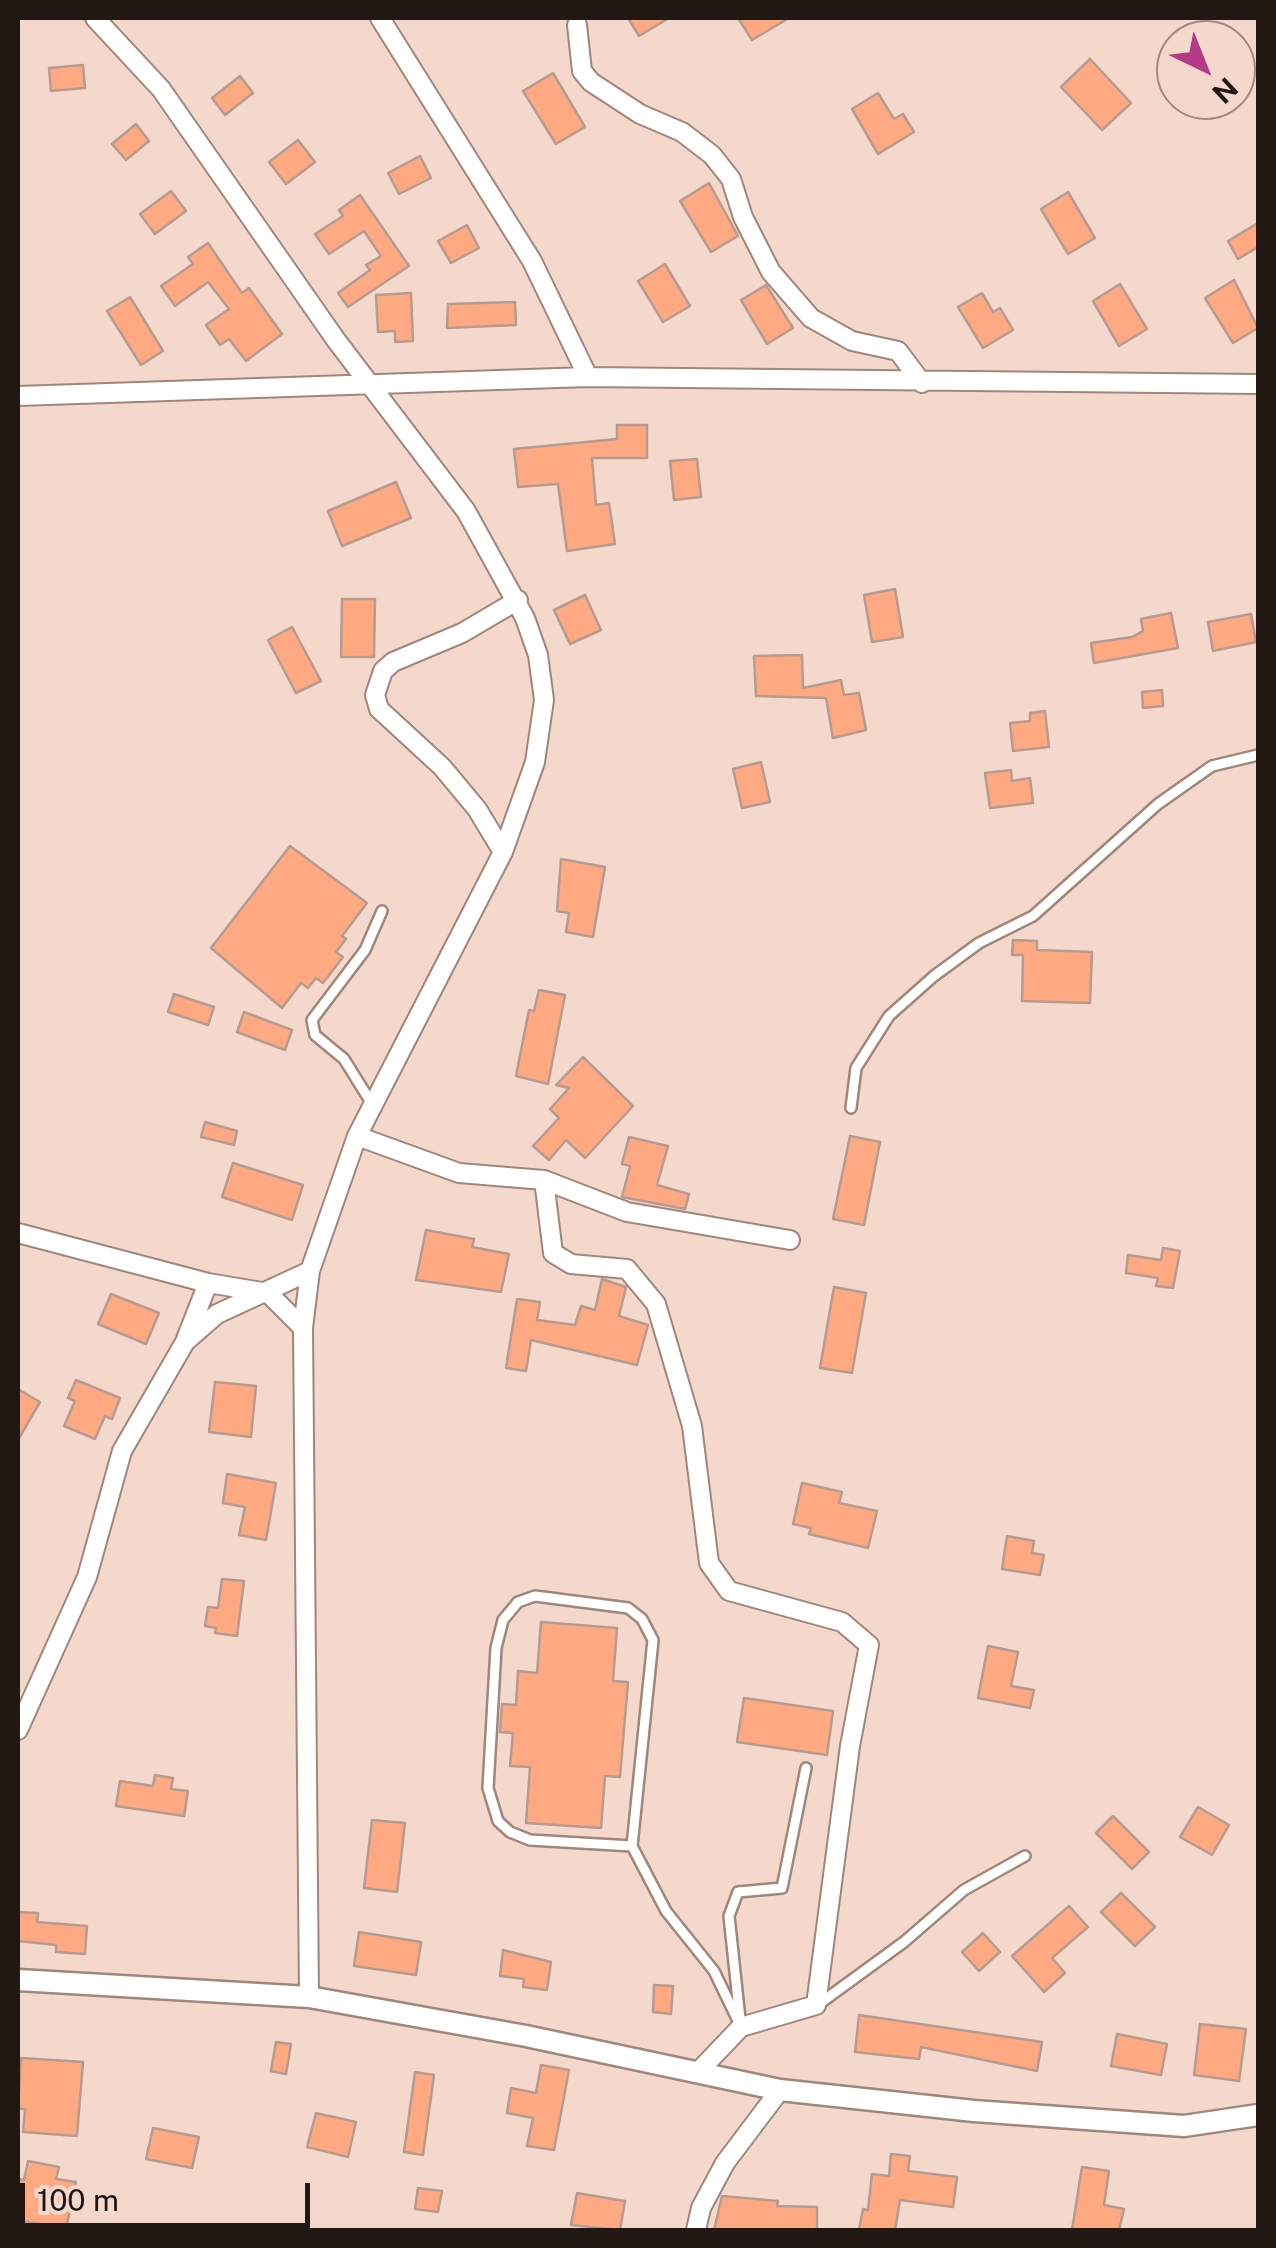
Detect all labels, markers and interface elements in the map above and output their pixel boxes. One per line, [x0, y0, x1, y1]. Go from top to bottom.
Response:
north arrow [1156, 20, 1256, 120]
text: N [1206, 71, 1245, 110]
scale bar [25, 2163, 315, 2225]
text: 100 m [37, 2182, 119, 2218]

